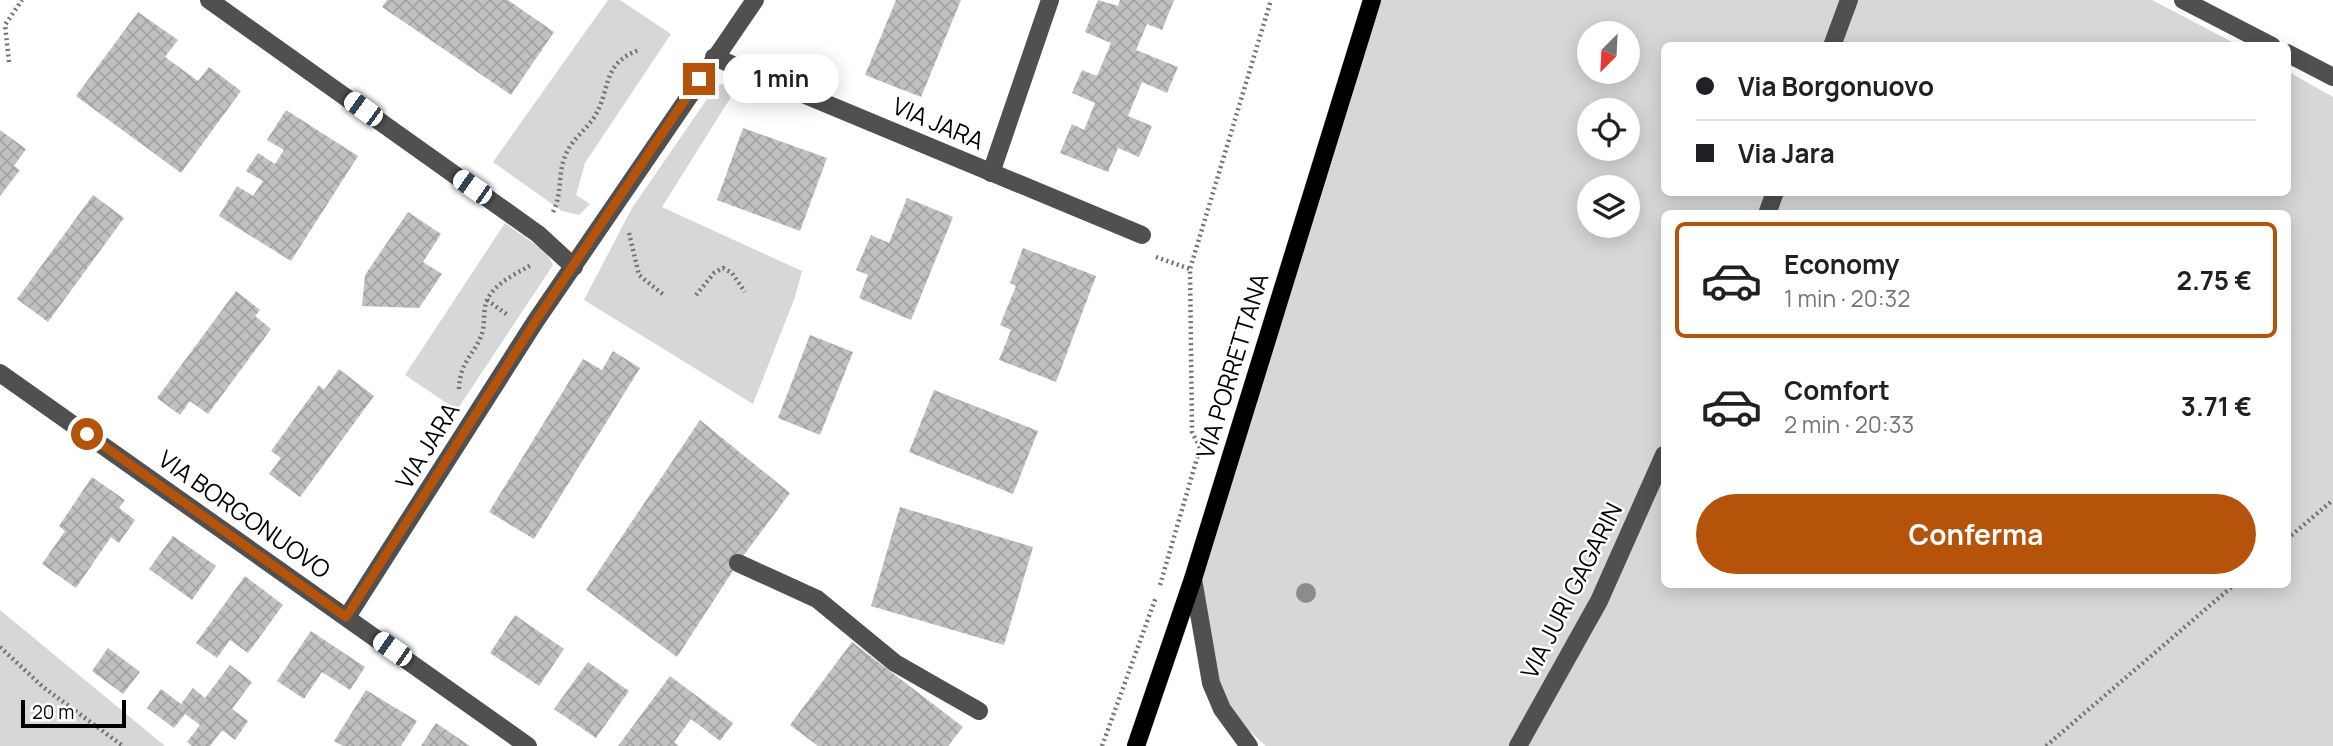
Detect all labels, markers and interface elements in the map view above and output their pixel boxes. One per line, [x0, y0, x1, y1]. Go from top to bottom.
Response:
north arrow [1577, 21, 1640, 84]
map controls [1577, 21, 1640, 238]
callout: 1 min [724, 55, 839, 104]
text: 1 min [753, 62, 809, 94]
route end [683, 63, 715, 95]
text: Via Borgonuovo [1738, 68, 1934, 104]
car [340, 88, 387, 130]
street label: VIA JARA [888, 89, 989, 157]
button: locate [1577, 98, 1640, 161]
text: Via Jara [1738, 135, 1835, 171]
car [449, 166, 496, 208]
button: layers [1577, 175, 1640, 238]
text: Economy [1784, 246, 1899, 282]
icon: car [1700, 249, 1763, 312]
text: 2.75 € [2177, 262, 2252, 298]
street label: VIA PORRETTANA [1188, 269, 1275, 462]
text: 1 min · 20:32 [1784, 282, 1910, 314]
text: Comfort [1784, 372, 1890, 408]
icon: car [1700, 375, 1763, 438]
text: 3.71 € [2181, 388, 2252, 424]
street label: VIA JARA [387, 396, 466, 495]
text: 2 min · 20:33 [1784, 408, 1914, 440]
route start [71, 418, 103, 450]
street label: VIA BORGONUOVO [152, 442, 337, 585]
button: Conferma [1696, 494, 2256, 574]
street label: VIA JURI GAGARIN [1512, 497, 1629, 684]
car [369, 628, 416, 670]
scale bar [21, 697, 126, 729]
text: 20 m [32, 699, 74, 725]

